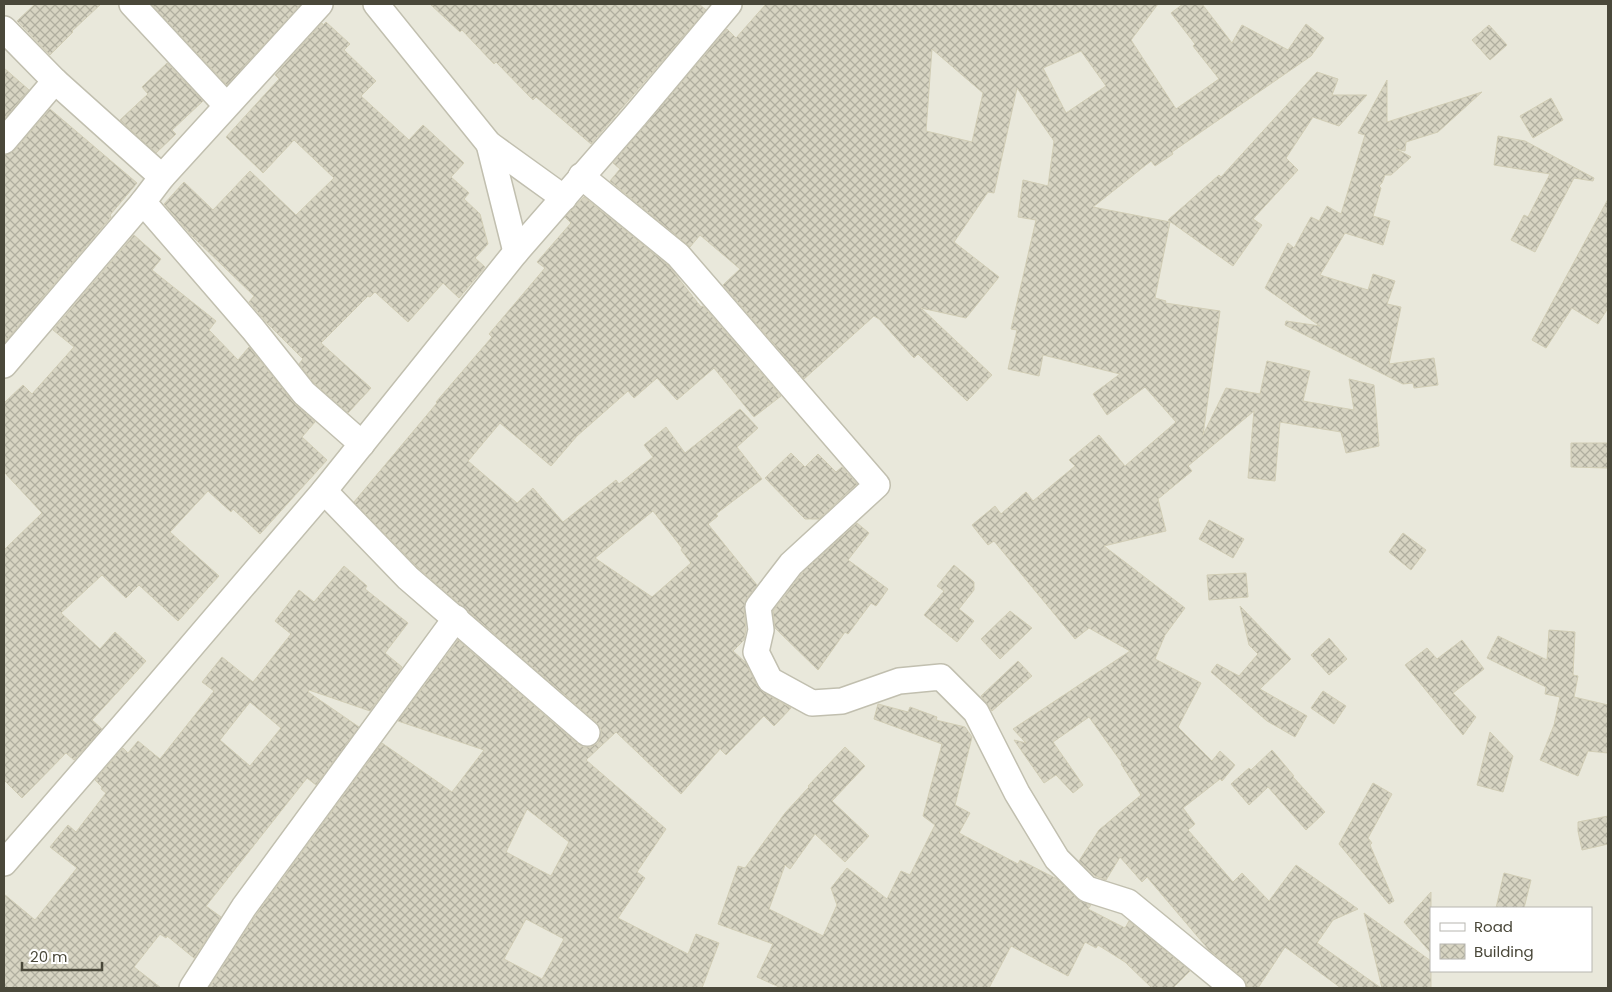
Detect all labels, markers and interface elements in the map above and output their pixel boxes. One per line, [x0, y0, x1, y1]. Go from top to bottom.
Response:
legend [1430, 907, 1592, 972]
text: Road [1474, 916, 1513, 937]
scale bar [22, 940, 102, 972]
text: Building [1474, 941, 1534, 962]
text: 20 m [30, 946, 68, 967]

